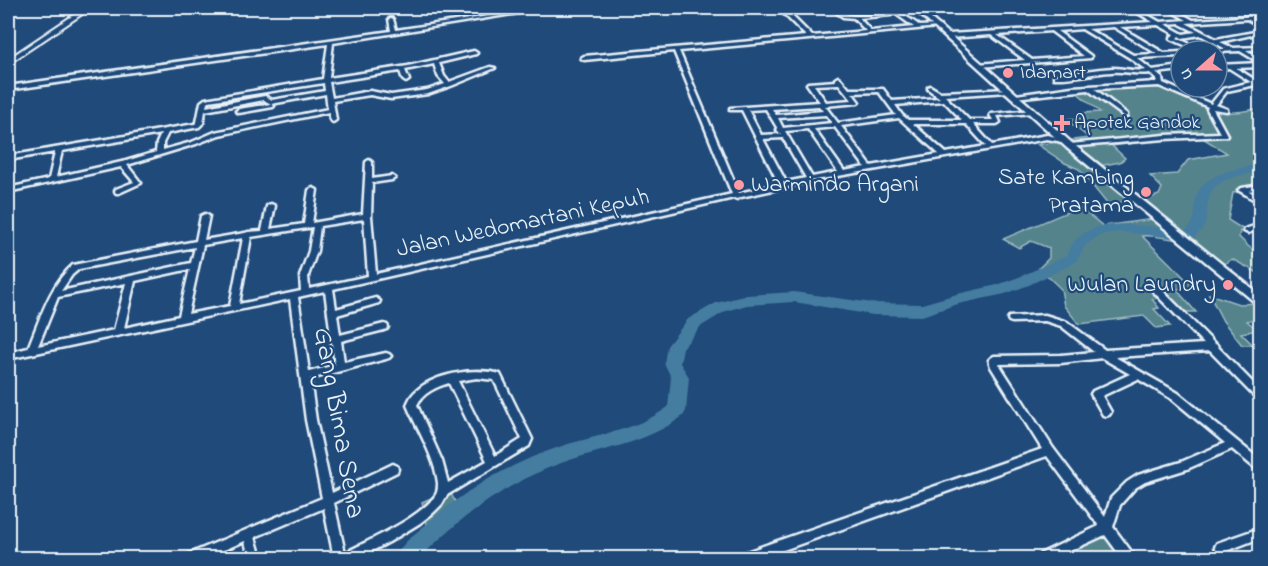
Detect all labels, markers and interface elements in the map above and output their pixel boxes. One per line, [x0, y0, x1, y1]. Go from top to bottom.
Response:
north arrow [1169, 39, 1229, 99]
place label: Idamart [1020, 59, 1086, 88]
text: U [1174, 65, 1200, 83]
marker: Idamart [1001, 66, 1015, 80]
place label: Apotek Gandok [1074, 109, 1200, 138]
marker: Apotek Gandok [1055, 116, 1069, 130]
place label: Sate Kambing Pratama [998, 161, 1134, 224]
place label: Warmindo Argani [751, 168, 919, 203]
marker: Warmindo Argani [732, 178, 746, 192]
street label: Jalan Wedomartani Kepuh [393, 180, 653, 268]
marker: Sate Kambing Pratama [1139, 185, 1153, 199]
place label: Wulan Laundry [1067, 268, 1216, 304]
marker: Wulan Laundry [1221, 278, 1235, 292]
street label: Gang Bima Sena [301, 324, 375, 522]

